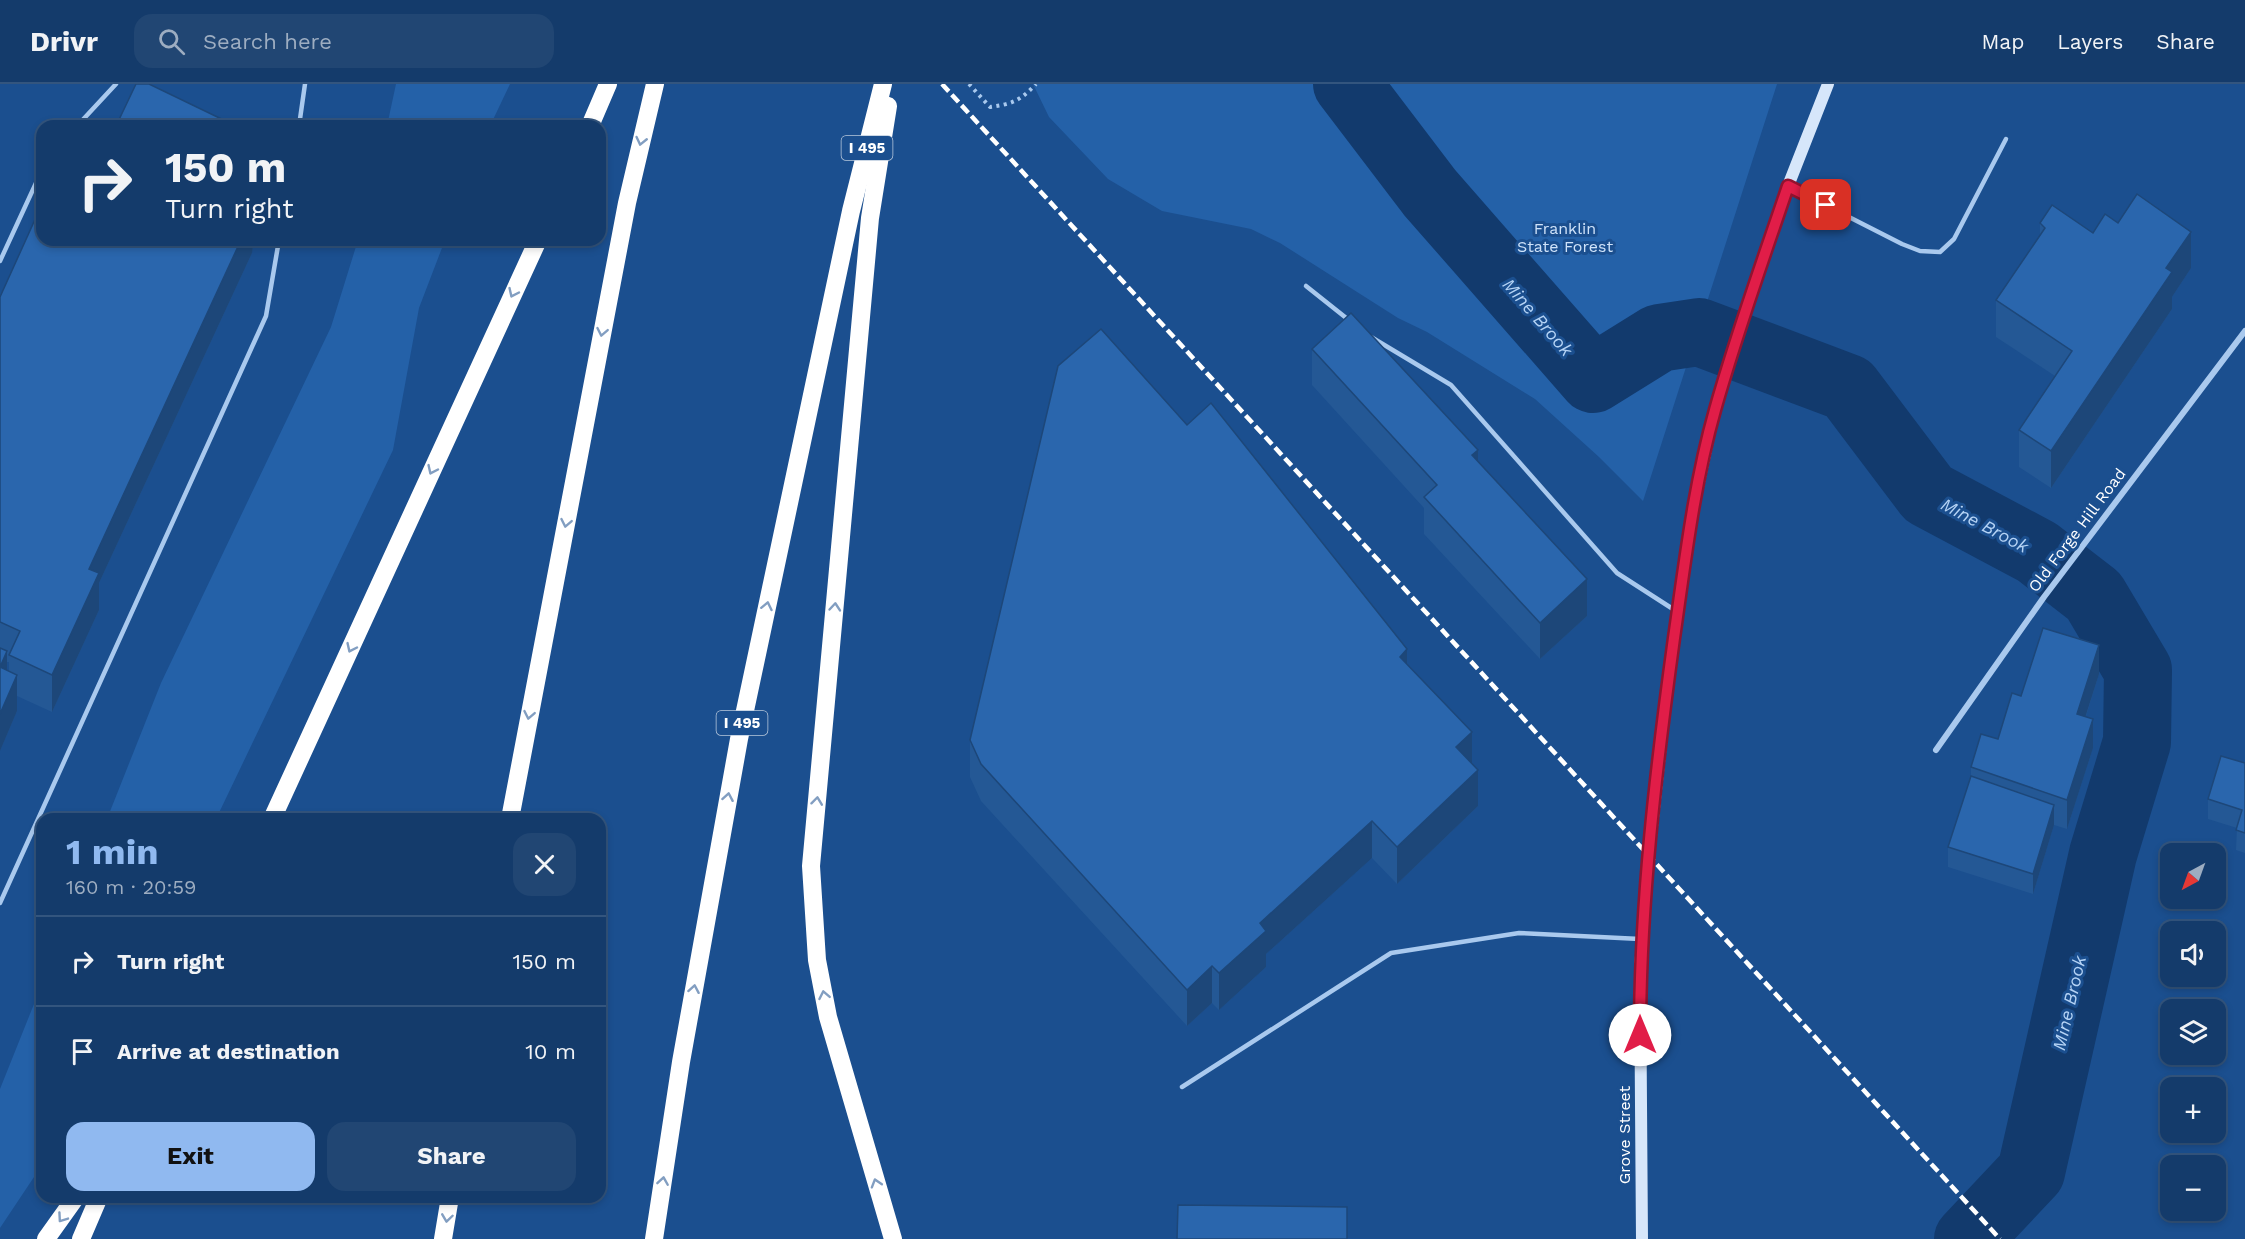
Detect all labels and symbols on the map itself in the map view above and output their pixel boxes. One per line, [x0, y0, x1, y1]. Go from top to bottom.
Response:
one-way arrow [636, 136, 649, 146]
road number: I 495 [842, 136, 892, 160]
pin [1800, 179, 1851, 230]
park label: Franklin State Forest [1517, 219, 1613, 256]
water label: Mine Brook [1498, 274, 1578, 361]
one-way arrow [509, 287, 521, 298]
one-way arrow [596, 327, 609, 337]
one-way arrow [427, 464, 439, 475]
street label: Old Forge Hill Road [2024, 464, 2130, 596]
water label: Mine Brook [1938, 493, 2033, 557]
one-way arrow [560, 518, 573, 528]
one-way arrow [760, 601, 773, 611]
one-way arrow [828, 603, 841, 612]
one-way arrow [346, 641, 358, 652]
one-way arrow [523, 710, 536, 720]
road number: I 495 [716, 711, 768, 735]
one-way arrow [721, 792, 734, 802]
one-way arrow [810, 797, 822, 806]
north arrow [2160, 843, 2226, 909]
water label: Mine Brook [2048, 953, 2090, 1052]
one-way arrow [687, 984, 700, 994]
one-way arrow [818, 991, 830, 1000]
position arrow [1608, 1003, 1672, 1067]
street label: Grove Street [1615, 1085, 1634, 1184]
one-way arrow [656, 1177, 668, 1186]
one-way arrow [871, 1178, 883, 1189]
one-way arrow [58, 1212, 69, 1223]
one-way arrow [441, 1213, 453, 1223]

